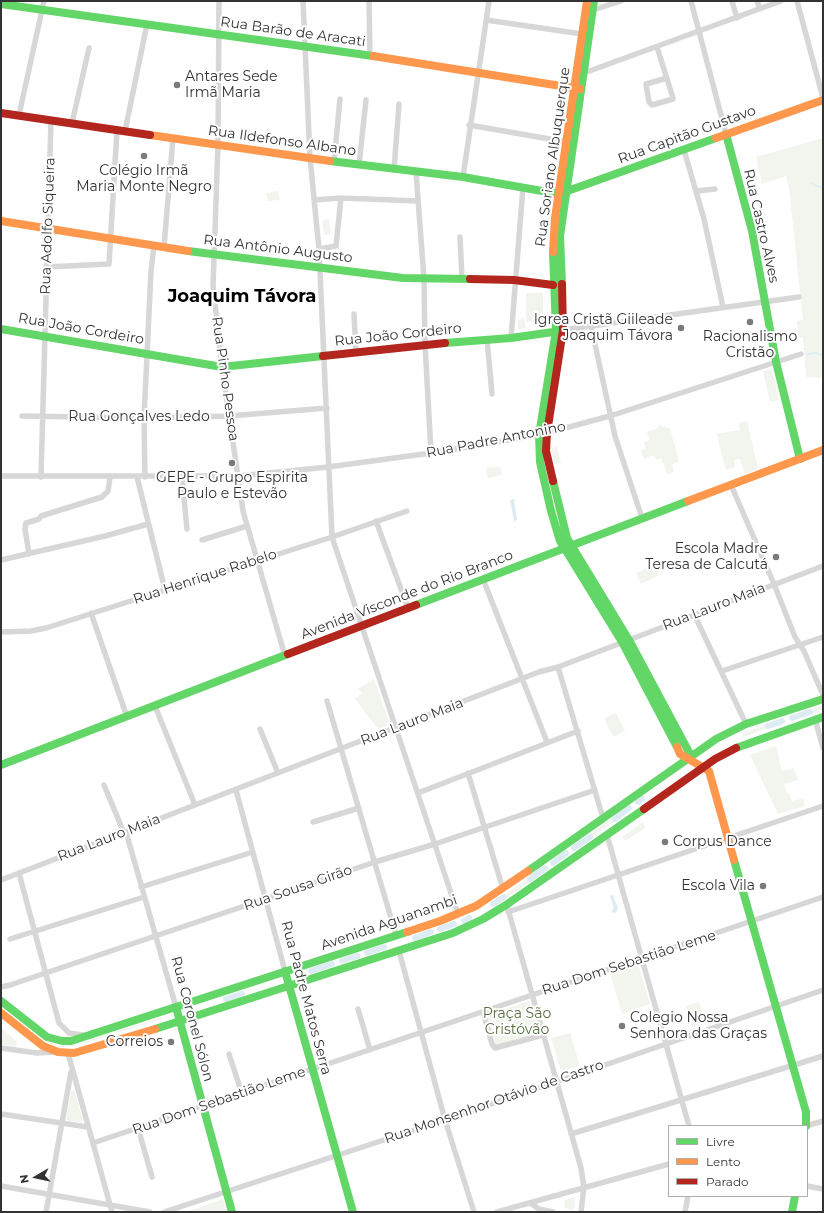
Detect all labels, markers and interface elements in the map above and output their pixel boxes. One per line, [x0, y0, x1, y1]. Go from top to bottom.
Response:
street label: Rua Barão de Aracati [219, 13, 367, 51]
street label: Rua Soriano Albuquerque [532, 66, 574, 248]
place label: Antares Sede Irmã Maria [185, 69, 278, 102]
marker: Antares Sede Irmã Maria [172, 80, 182, 90]
street label: Rua Capitão Gustavo [616, 102, 758, 168]
street label: Rua Ildefonso Albano [207, 122, 357, 160]
marker: Colégio Irmã Maria Monte Negro [139, 151, 149, 161]
street label: Rua Adolfo Siqueira [37, 157, 59, 295]
place label: Colégio Irmã Maria Monte Negro [76, 163, 212, 196]
street label: Rua Castro Alves [740, 167, 782, 285]
street label: Rua Antônio Augusto [202, 232, 354, 266]
district label: Joaquim Távora [168, 286, 316, 308]
street label: Rua João Cordeiro [17, 310, 145, 348]
place label: Igrea Cristã Giileade Joaquim Távora [534, 312, 673, 344]
street label: Rua Pinho Pessoa [208, 316, 242, 442]
marker: Racionalismo Cristão [745, 317, 755, 327]
street label: Rua João Cordeiro [334, 320, 462, 350]
marker: Igrea Cristã Giileade Joaquim Távora [676, 323, 686, 333]
place label: Racionalismo Cristão [703, 329, 797, 362]
street label: Rua Gonçalves Ledo [68, 409, 210, 425]
street label: Rua Padre Antonino [425, 418, 567, 462]
marker: GEPE - Grupo Espirita Paulo e Estevão [227, 458, 237, 468]
place label: GEPE - Grupo Espirita Paulo e Estevão [156, 470, 308, 502]
place label: Escola Madre Teresa de Calcutá [645, 541, 768, 574]
street label: Rua Henrique Rabelo [131, 546, 279, 608]
street label: Avenida Visconde do Rio Branco [298, 547, 516, 643]
marker: Escola Madre Teresa de Calcutá [771, 552, 781, 562]
street label: Rua Lauro Maia [660, 580, 768, 634]
street label: Rua Lauro Maia [358, 695, 466, 749]
street label: Rua Lauro Maia [55, 811, 163, 865]
place label: Corpus Dance [673, 834, 772, 850]
marker: Corpus Dance [660, 837, 670, 847]
street label: Rua Sousa Girão [242, 862, 354, 914]
place label: Escola Vila [681, 878, 755, 894]
marker: Escola Vila [758, 881, 768, 891]
street label: Avenida Aguanambi [319, 892, 459, 954]
street label: Rua Padre Matos Serra [277, 919, 335, 1077]
street label: Rua Dom Sebastião Leme [540, 927, 718, 999]
street label: Rua Coronel Sólon [167, 955, 217, 1083]
park label: Praça São Cristóvão [483, 1006, 551, 1038]
place label: Colegio Nossa Senhora das Graças [630, 1010, 767, 1042]
marker: Colegio Nossa Senhora das Graças [617, 1021, 627, 1031]
place label: Correios [106, 1034, 163, 1050]
marker: Correios [166, 1037, 176, 1047]
street label: Rua Monsenhor Otávio de Castro [382, 1056, 606, 1148]
street label: Rua Dom Sebastião Leme [130, 1063, 308, 1139]
legend [668, 1125, 808, 1197]
text: Livre [706, 1134, 735, 1149]
text: Lento [706, 1154, 741, 1169]
north arrow [16, 1157, 56, 1197]
text: N [17, 1173, 32, 1184]
text: Parado [706, 1174, 749, 1189]

